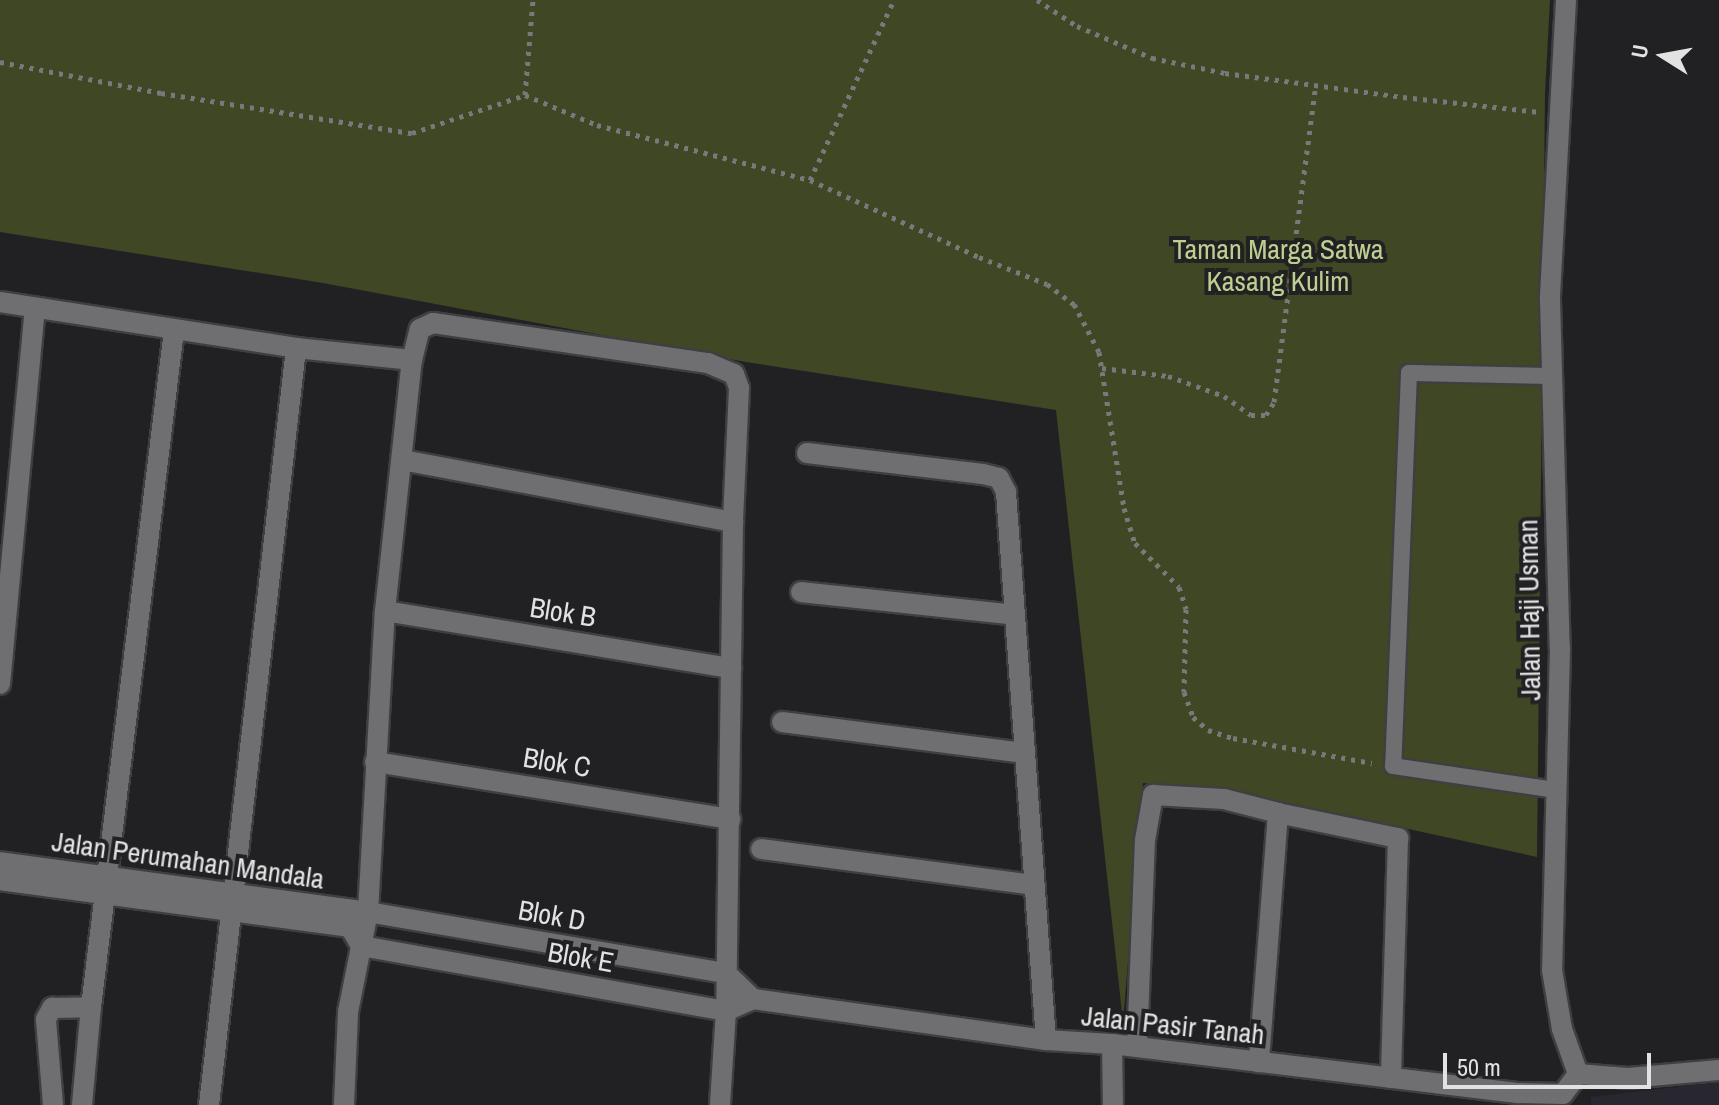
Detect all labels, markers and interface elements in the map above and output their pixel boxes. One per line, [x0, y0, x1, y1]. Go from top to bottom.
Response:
north arrow [1623, 16, 1703, 96]
text: U [1623, 42, 1655, 61]
park label: Taman Marga Satwa Kasang Kulim [1172, 232, 1384, 298]
street label: Jalan Haji Usman [1511, 519, 1547, 701]
street label: Blok B [528, 590, 598, 634]
street label: Blok C [521, 740, 593, 784]
street label: Jalan Perumahan Mandala [50, 824, 326, 896]
street label: Blok D [516, 893, 588, 937]
street label: Blok E [545, 935, 617, 979]
street label: Jalan Pasir Tanah [1080, 999, 1266, 1051]
scale bar [1447, 1037, 1655, 1087]
text: 50 m [1457, 1051, 1501, 1083]

